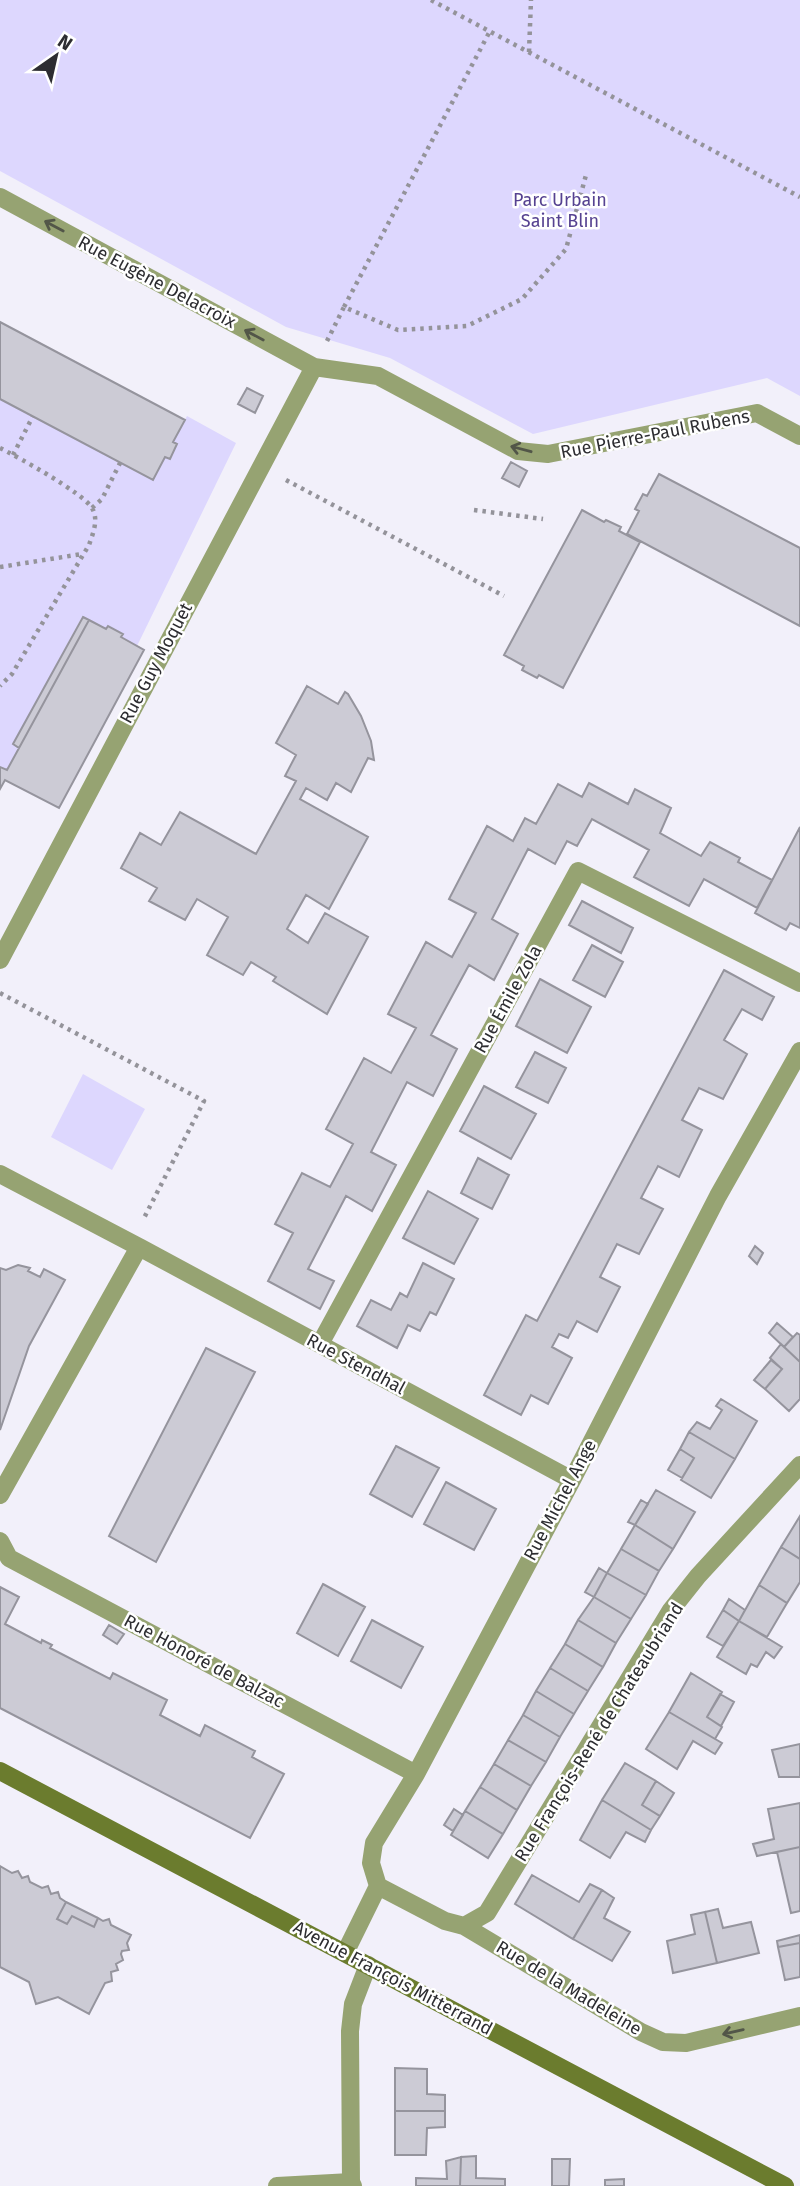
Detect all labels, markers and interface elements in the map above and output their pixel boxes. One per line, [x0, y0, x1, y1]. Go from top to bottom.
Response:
north arrow [21, 21, 91, 91]
text: N [54, 29, 77, 55]
park label: Parc Urbain Saint Blin [513, 189, 607, 232]
one-way arrow [44, 219, 64, 233]
street label: Rue Eugène Delacroix [74, 231, 240, 333]
one-way arrow [244, 327, 264, 341]
street label: Rue Pierre-Paul Rubens [559, 405, 751, 463]
one-way arrow [511, 442, 533, 455]
street label: Rue Guy Moquet [115, 598, 197, 727]
street label: Rue Émile Zola [468, 941, 547, 1057]
street label: Rue Stendhal [303, 1329, 409, 1399]
street label: Rue Michel Ange [519, 1436, 601, 1564]
street label: Rue François-René de Chateaubriand [510, 1598, 688, 1866]
street label: Rue Honoré de Balzac [120, 1609, 288, 1713]
street label: Avenue François Mitterrand [290, 1916, 496, 2040]
street label: Rue de la Madeleine [492, 1936, 646, 2040]
one-way arrow [723, 2026, 745, 2039]

